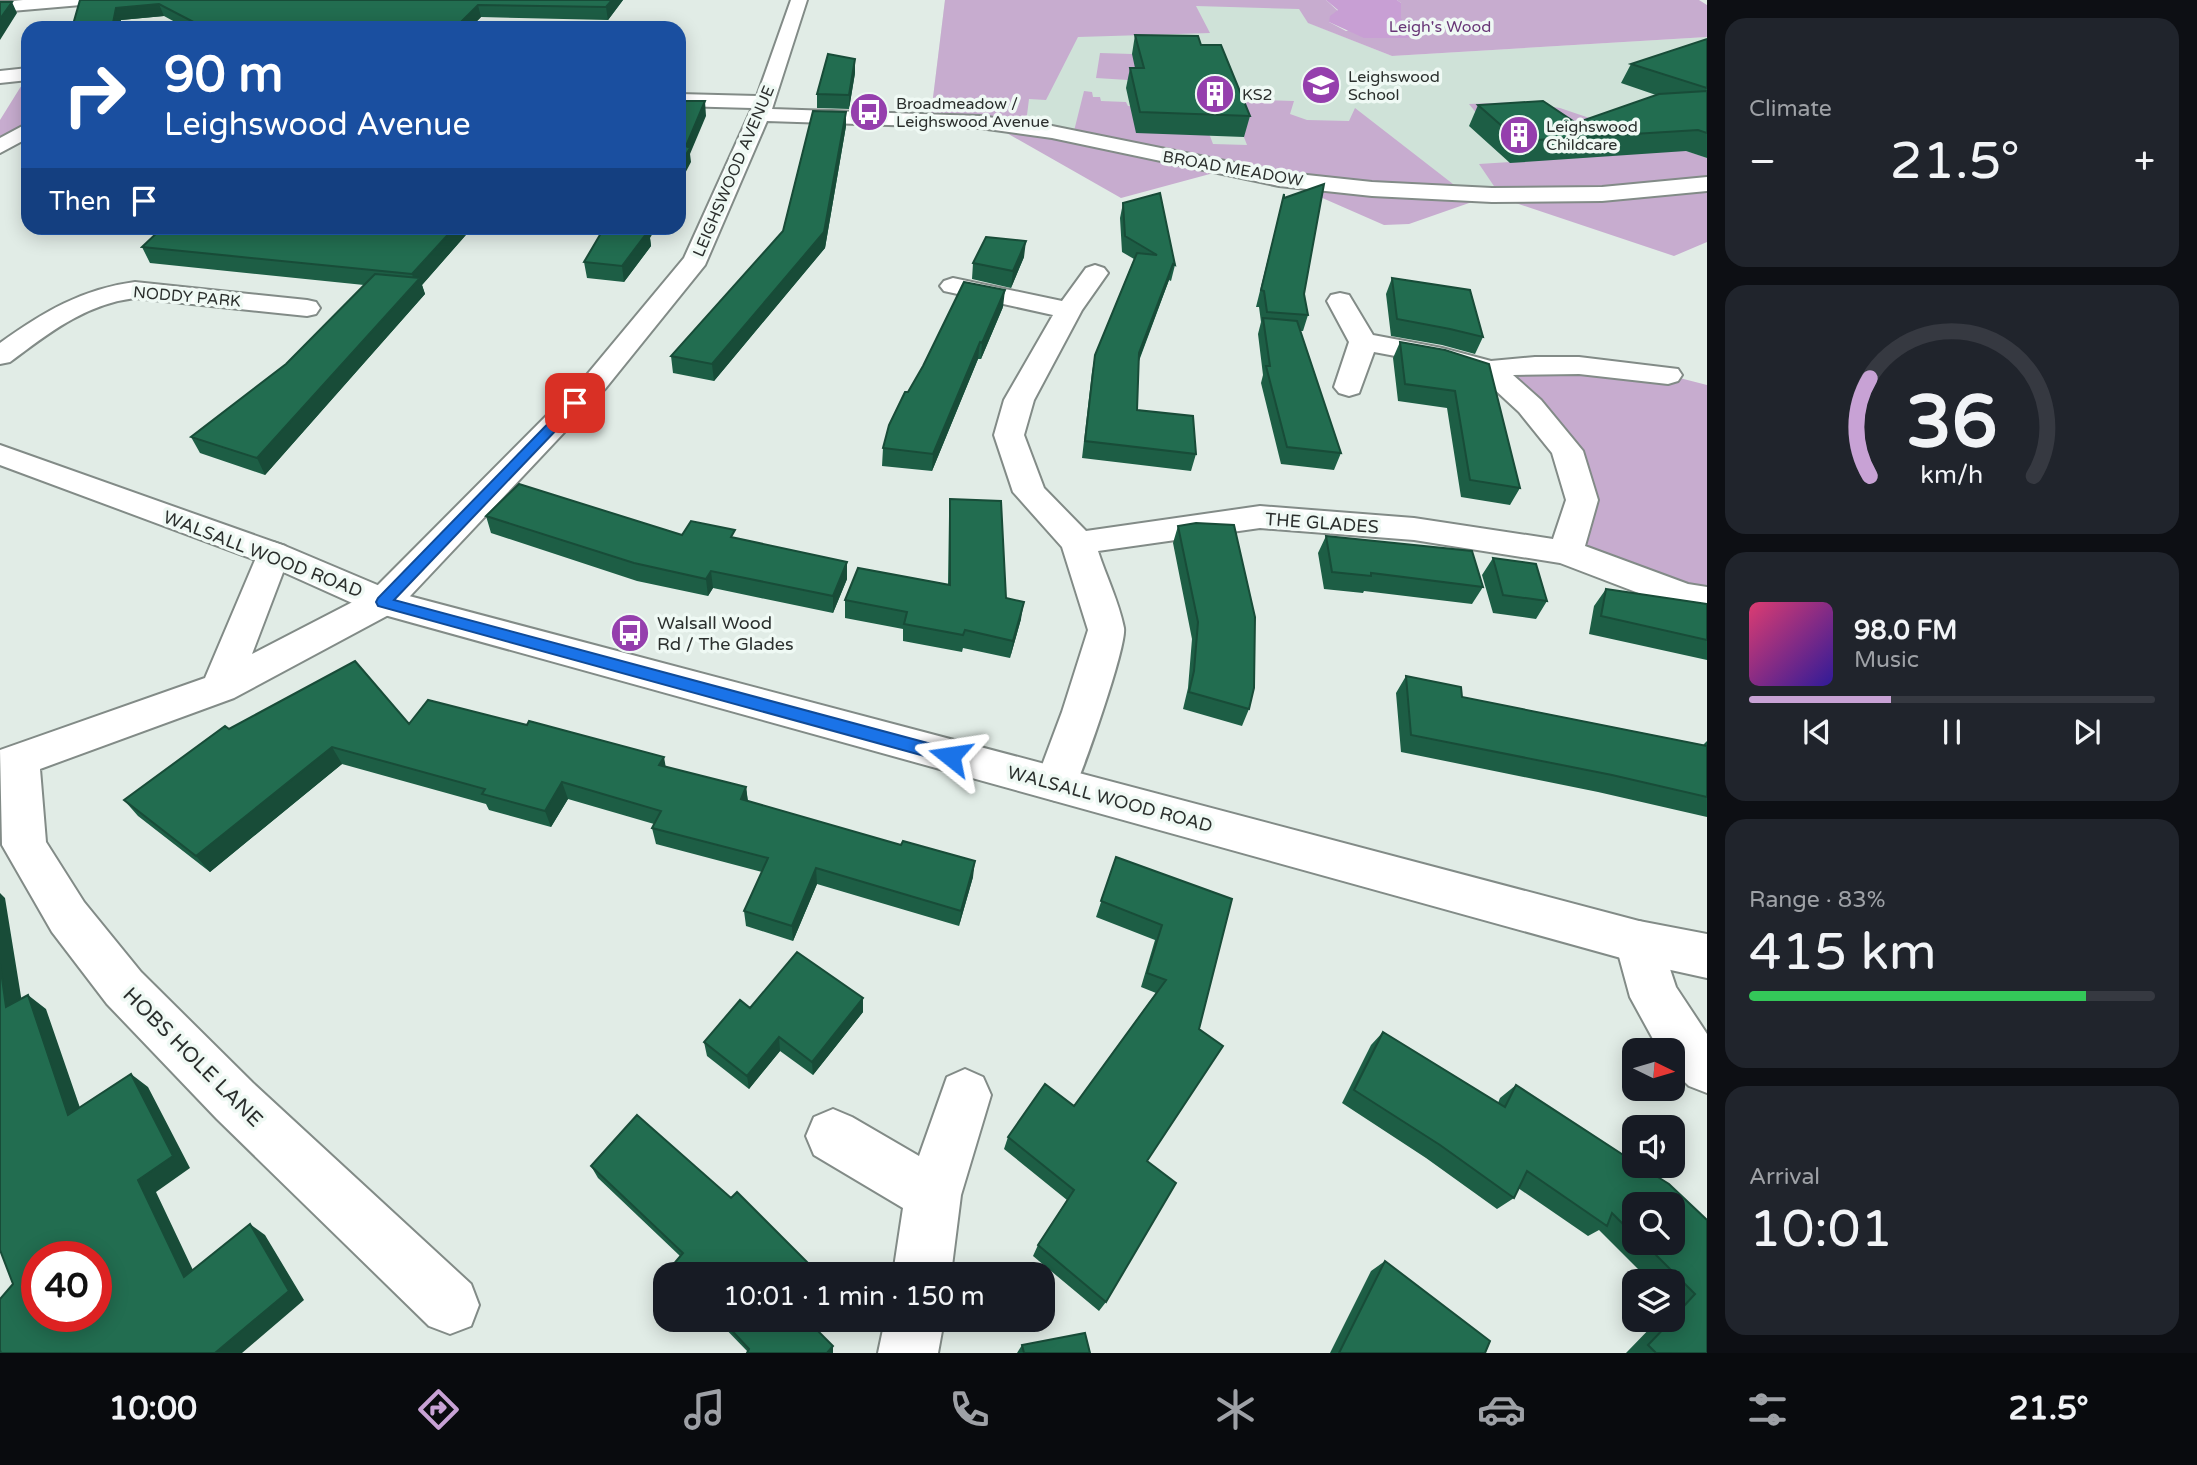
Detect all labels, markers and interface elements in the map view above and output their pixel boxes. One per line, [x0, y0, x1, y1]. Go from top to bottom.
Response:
park label: Leigh's Wood [1389, 17, 1491, 37]
text: 90 m [164, 46, 283, 105]
icon: right [49, 49, 140, 140]
school or university icon: Leighswood School [1300, 64, 1342, 106]
place label: Leighswood School [1348, 67, 1440, 105]
building icon: KS2 [1194, 73, 1236, 115]
street label: LEIGHSWOOD AVENUE [689, 83, 779, 260]
place label: KS2 [1242, 85, 1273, 105]
bus stop icon: Broadmeadow / Leighswood Avenue [848, 91, 890, 133]
place label: Broadmeadow / Leighswood Avenue [896, 94, 1049, 132]
text: Climate [1749, 95, 1832, 123]
text: Leighswood Avenue [164, 106, 471, 144]
building icon: Leighswood Childcare [1498, 114, 1540, 156]
place label: Leighswood Childcare [1546, 117, 1638, 155]
text: 21.5° [1890, 130, 2020, 193]
text: − [1749, 139, 1776, 185]
text: + [2134, 139, 2155, 185]
street label: BROAD MEADOW [1161, 147, 1305, 191]
icon: arrive [125, 182, 163, 220]
text: Then [49, 186, 111, 217]
street label: NODDY PARK [132, 282, 242, 312]
pin [545, 373, 605, 433]
text: 36 [1906, 379, 1998, 467]
icon: arrive [556, 384, 594, 422]
text: km/h [1921, 459, 1983, 489]
street label: WALSALL WOOD ROAD [160, 506, 366, 602]
street label: THE GLADES [1264, 508, 1380, 538]
bus stop icon: Walsall Wood Rd / The Glades [609, 612, 651, 654]
place label: Walsall Wood Rd / The Glades [657, 612, 794, 655]
text: 98.0 FM [1854, 615, 1957, 646]
text: Music [1854, 646, 1919, 674]
icon: previous [1798, 713, 1836, 751]
icon: pause [1933, 713, 1971, 751]
icon: next [2068, 713, 2106, 751]
position arrow [913, 719, 987, 793]
street label: WALSALL WOOD ROAD [1005, 761, 1215, 837]
text: Range · 83% [1749, 886, 1885, 914]
text: 415 km [1749, 921, 1937, 984]
street label: HOBS HOLE LANE [118, 982, 268, 1132]
north arrow [1622, 1038, 1685, 1101]
map controls [1622, 1038, 1685, 1332]
button: sound [1622, 1115, 1685, 1178]
text: Arrival [1749, 1163, 1820, 1191]
button: search [1622, 1192, 1685, 1255]
text: 10:01 [1749, 1198, 1893, 1261]
speed limit sign: 40 [21, 1241, 112, 1332]
button: layers [1622, 1269, 1685, 1332]
text: 10:01 · 1 min · 150 m [723, 1281, 985, 1312]
icon: directions [414, 1385, 463, 1434]
icon: music [680, 1385, 729, 1434]
icon: phone [945, 1385, 994, 1434]
icon: climate [1211, 1385, 1260, 1434]
icon: car [1477, 1385, 1526, 1434]
icon: filters [1743, 1385, 1792, 1434]
text: 10:00 [108, 1390, 197, 1428]
text: 21.5° [2008, 1390, 2089, 1428]

